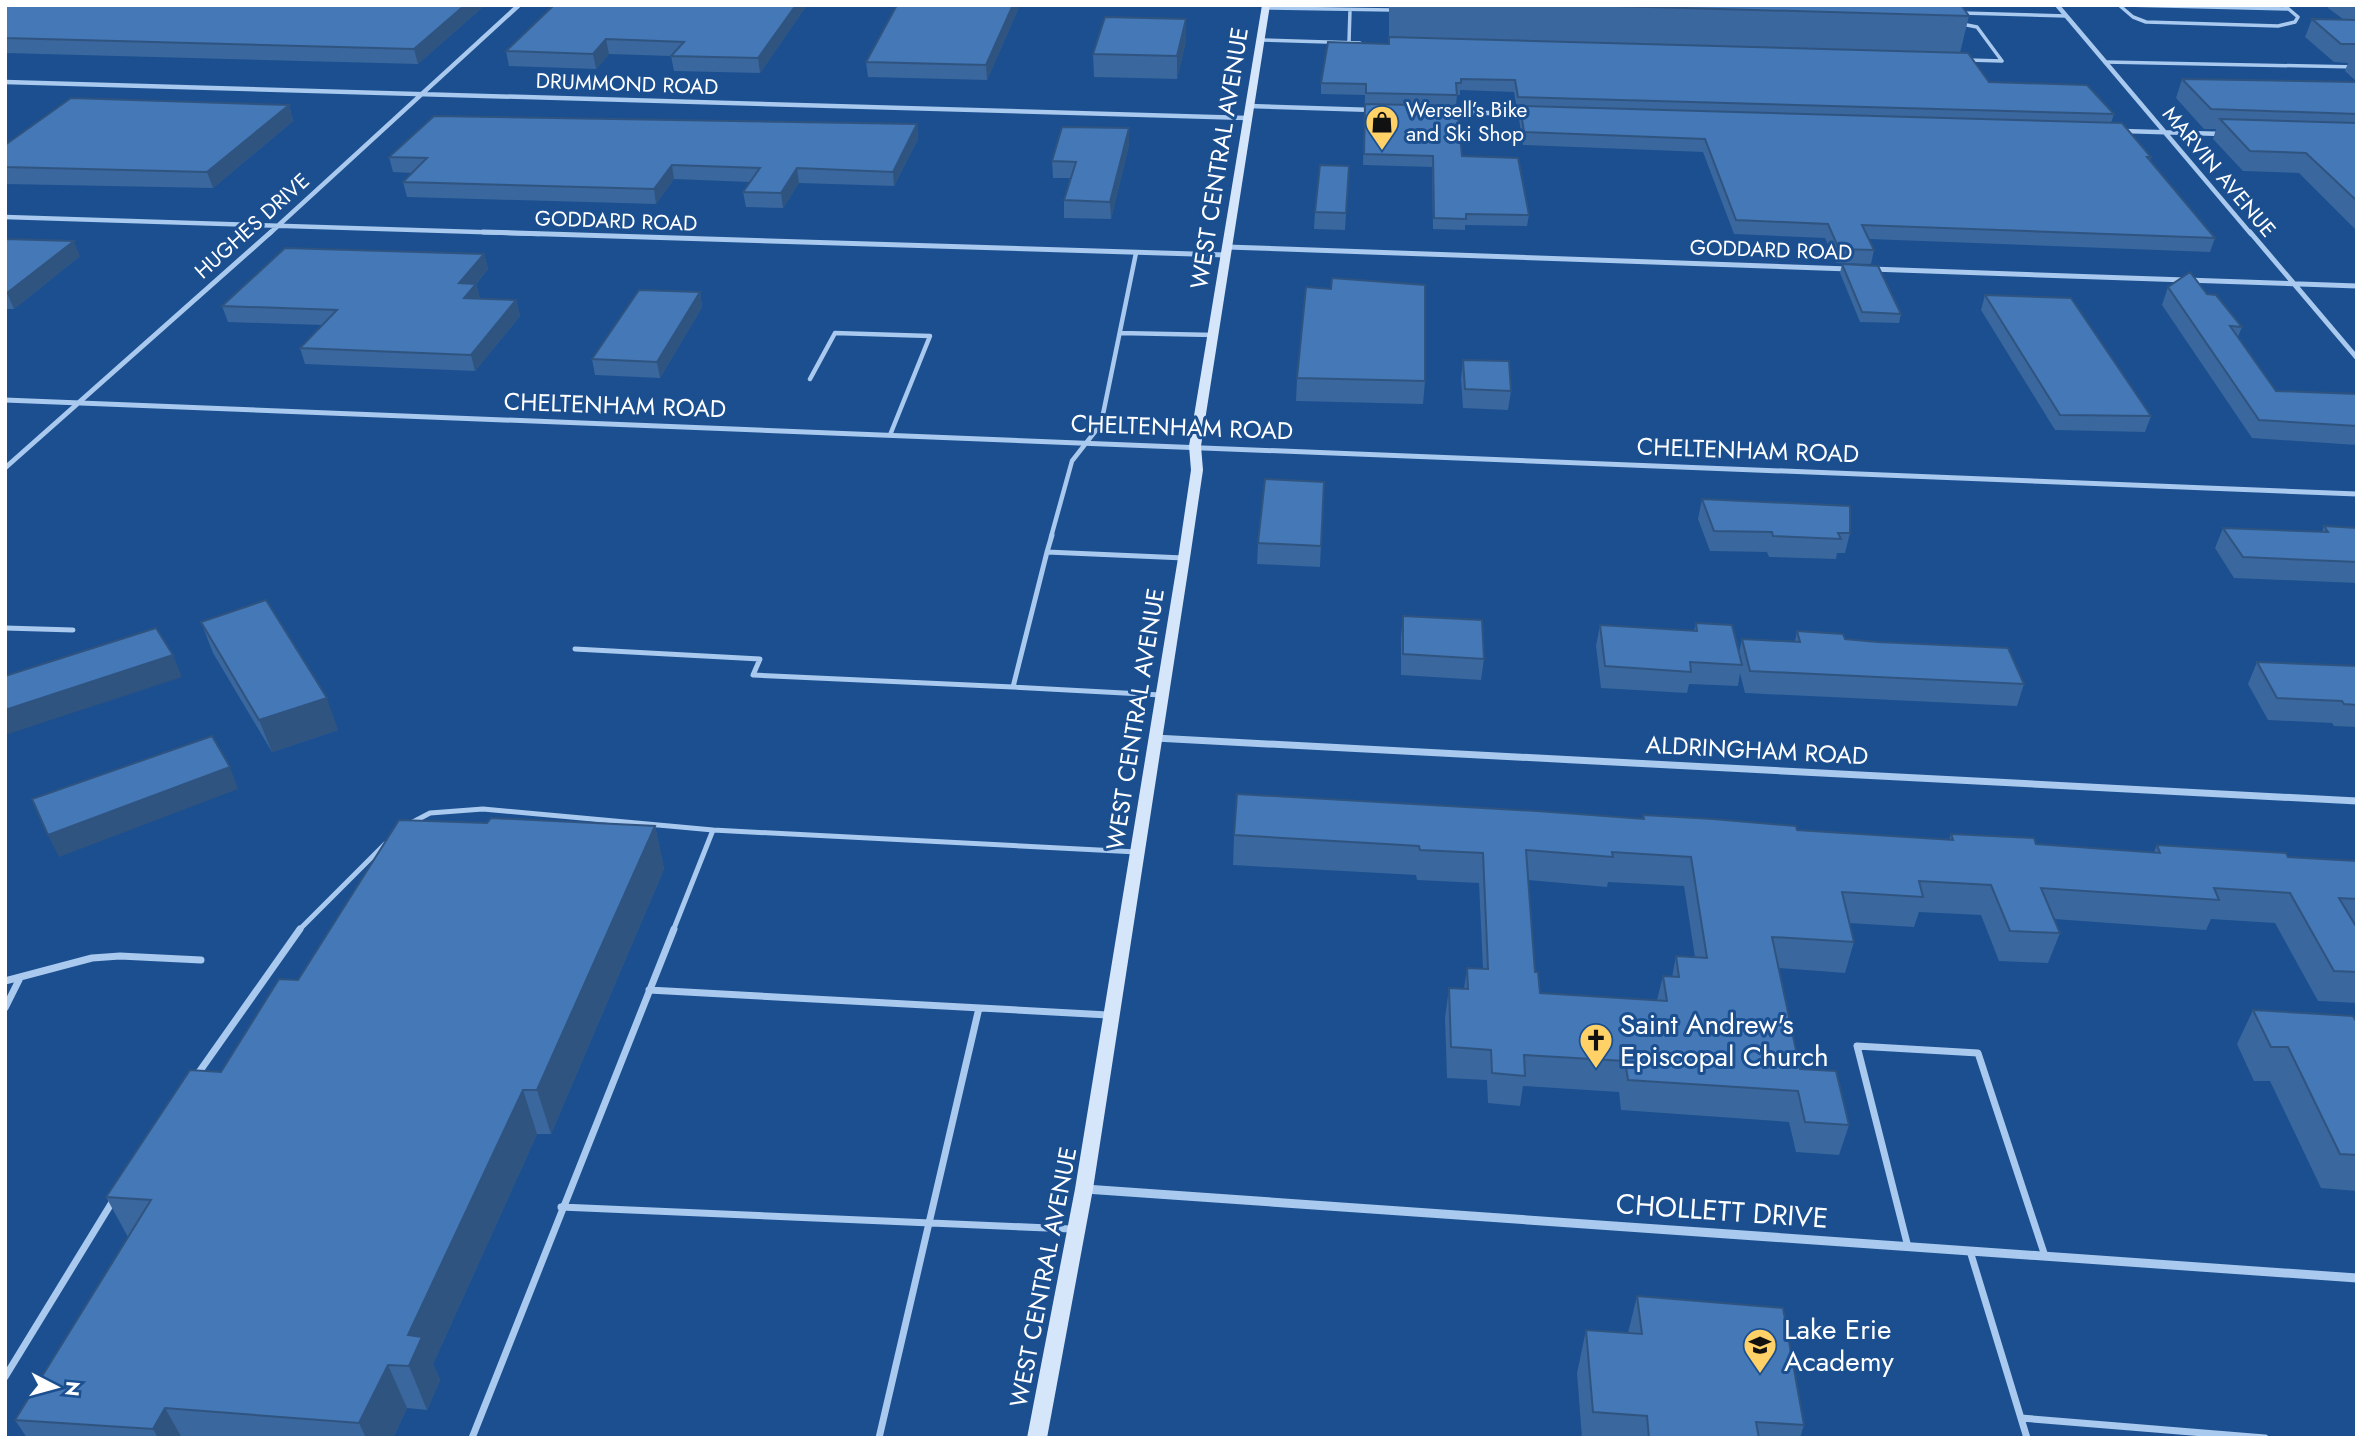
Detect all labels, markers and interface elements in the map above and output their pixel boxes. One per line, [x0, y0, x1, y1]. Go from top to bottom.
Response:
street label: WEST CENTRAL AVENUE [1181, 25, 1257, 291]
street label: DRUMMOND ROAD [535, 66, 719, 102]
place label: Wersell’s Bike and Ski Shop [1406, 95, 1528, 149]
street label: MARVIN AVENUE [2155, 100, 2283, 244]
shop icon: Wersell’s Bike and Ski Shop [1363, 103, 1401, 152]
street label: HUGHES DRIVE [188, 166, 316, 286]
street label: GODDARD ROAD [534, 203, 698, 239]
street label: GODDARD ROAD [1689, 232, 1853, 268]
street label: CHELTENHAM ROAD [503, 384, 727, 426]
street label: CHELTENHAM ROAD [1070, 406, 1294, 448]
street label: CHELTENHAM ROAD [1636, 429, 1860, 471]
street label: WEST CENTRAL AVENUE [1097, 586, 1173, 852]
street label: ALDRINGHAM ROAD [1645, 727, 1869, 773]
place label: Saint Andrew's Episcopal Church [1620, 1004, 1829, 1077]
church icon: Saint Andrew's Episcopal Church [1577, 1021, 1615, 1070]
street label: WEST CENTRAL AVENUE [1001, 1144, 1085, 1410]
street label: CHOLLETT DRIVE [1614, 1183, 1830, 1239]
place label: Lake Erie Academy [1784, 1309, 1894, 1382]
school or university icon: Lake Erie Academy [1741, 1326, 1779, 1375]
north arrow [21, 1352, 91, 1422]
text: N [58, 1380, 87, 1398]

